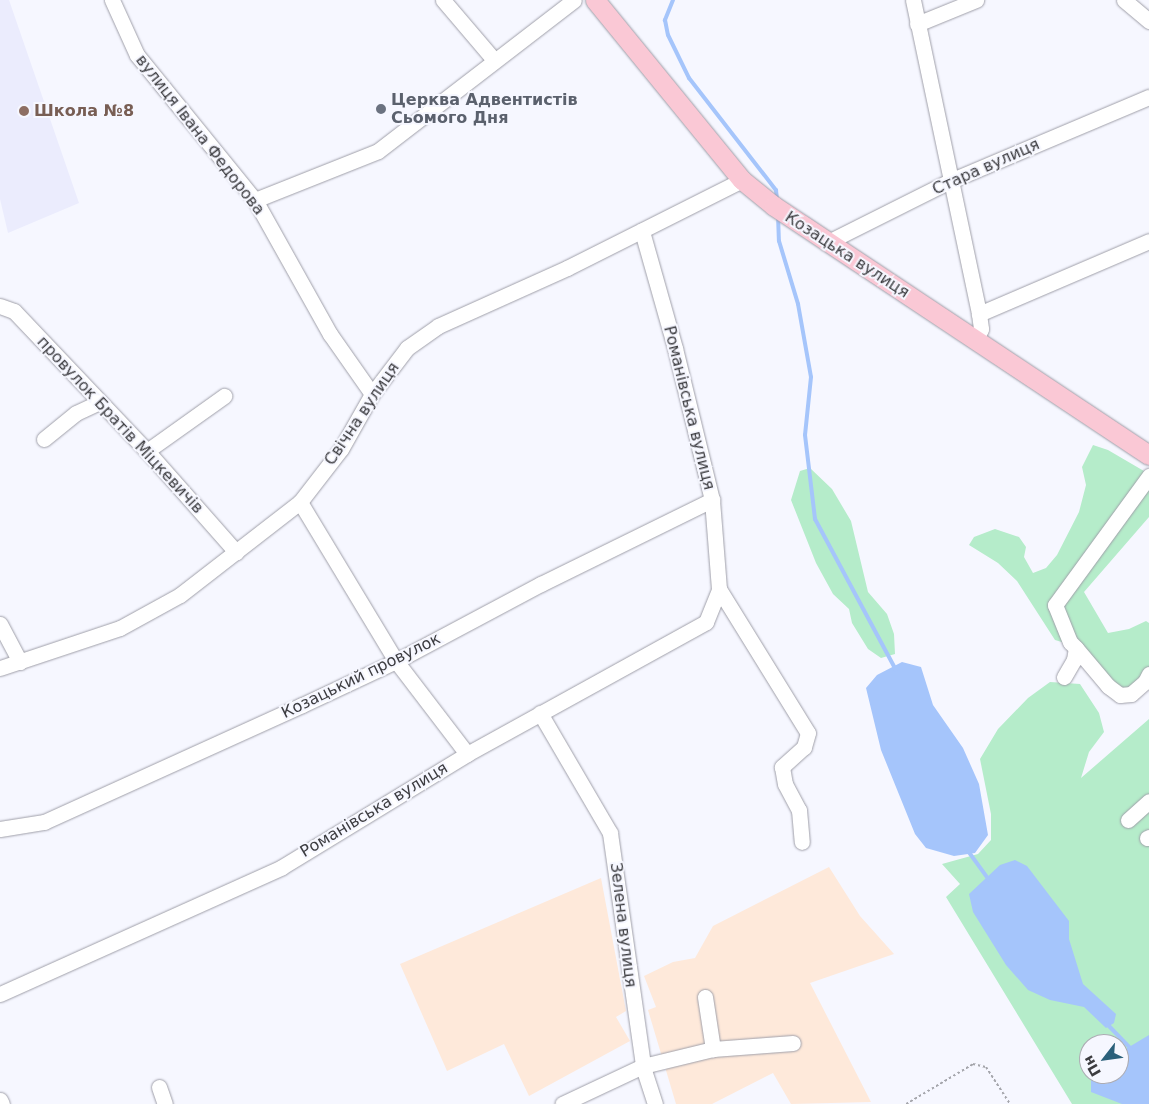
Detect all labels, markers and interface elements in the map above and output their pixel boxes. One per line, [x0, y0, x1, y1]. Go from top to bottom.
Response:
street label: вулиця Івана Федорова [131, 51, 269, 219]
place label: Церква Адвентистiв Сьомого Дня [391, 90, 578, 128]
place label: Школа №8 [34, 101, 134, 121]
marker: Церква Адвентистiв Сьомого Дня [375, 103, 387, 115]
marker: Школа №8 [18, 105, 30, 117]
street label: Стара вулиця [929, 135, 1043, 199]
street label: Козацька вулиця [781, 208, 913, 302]
street label: Романівська вулиця [659, 324, 719, 492]
street label: провулок Братів Міцкевичів [33, 332, 207, 518]
street label: Свічна вулиця [321, 359, 403, 469]
street label: Козацький провулок [278, 629, 444, 723]
street label: Романівська вулиця [297, 758, 451, 862]
street label: Зелена вулиця [606, 862, 640, 988]
north arrow [1079, 1034, 1129, 1084]
text: Пн [1080, 1053, 1104, 1079]

